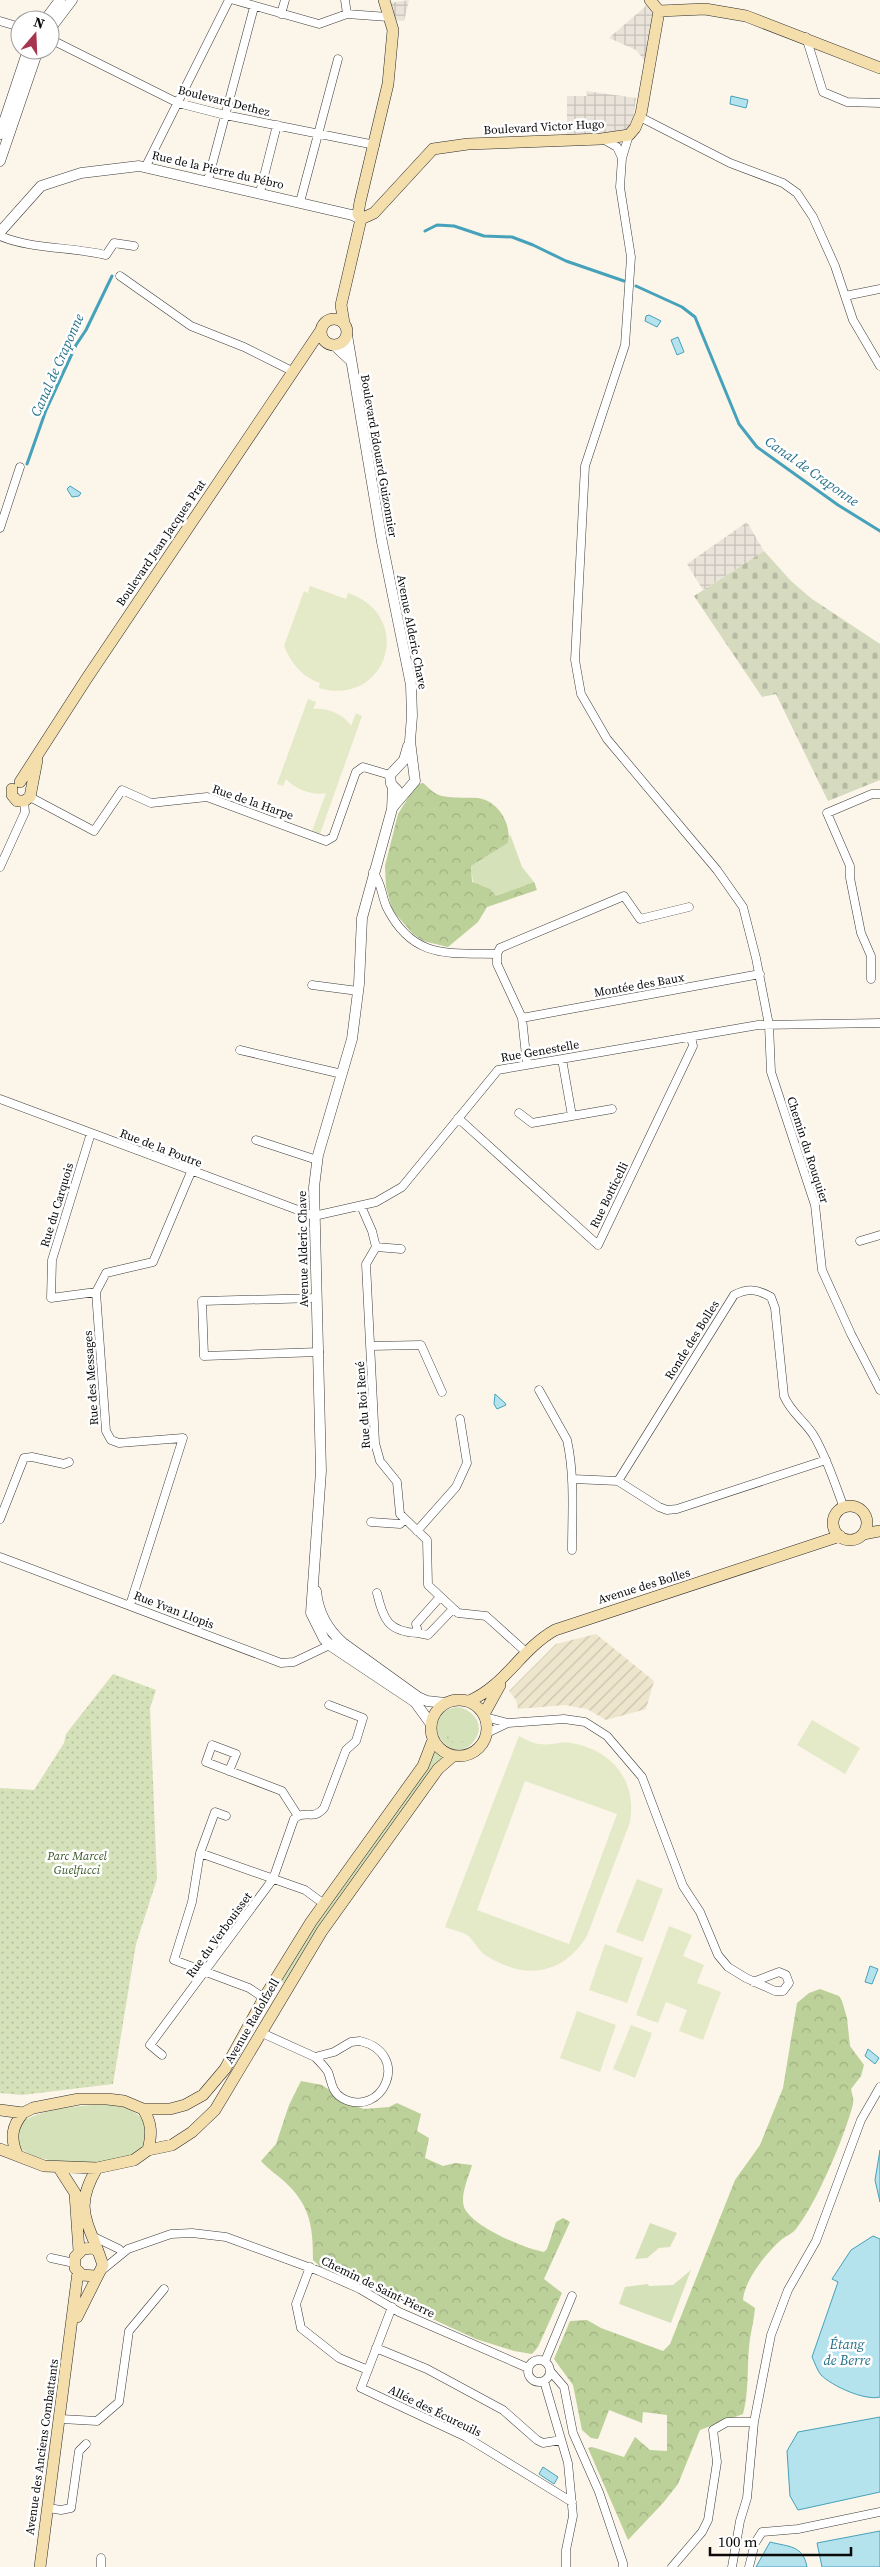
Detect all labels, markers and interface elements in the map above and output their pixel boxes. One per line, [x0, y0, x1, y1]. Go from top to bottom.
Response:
north arrow [10, 10, 60, 60]
text: N [31, 12, 47, 34]
street label: Boulevard Dethez [176, 82, 272, 120]
street label: Boulevard Victor Hugo [483, 116, 605, 138]
street label: Rue de la Pierre du Pébro [150, 147, 286, 193]
water label: Canal de Craponne [25, 310, 89, 419]
street label: Boulevard Edouard Guizonnier [357, 373, 401, 539]
water label: Canal de Craponne [761, 431, 863, 511]
street label: Boulevard Jean Jacques Prat [113, 477, 209, 609]
street label: Avenue Alderic Chave [393, 573, 431, 691]
street label: Rue de la Harpe [210, 781, 296, 823]
street label: Montée des Baux [593, 969, 686, 1001]
street label: Rue Genestelle [499, 1036, 581, 1066]
street label: Chemin du Rouquier [783, 1095, 833, 1205]
street label: Rue de la Poutre [118, 1125, 204, 1171]
street label: Rue Botticelli [586, 1159, 632, 1231]
street label: Rue du Carquois [37, 1161, 77, 1249]
street label: Avenue Alderic Chave [294, 1191, 312, 1307]
street label: Ronde des Bolles [661, 1297, 723, 1383]
street label: Rue des Messages [80, 1330, 102, 1426]
street label: Rue du Roi René [352, 1361, 374, 1449]
street label: Avenue des Bolles [596, 1564, 692, 1608]
street label: Rue Yvan Llopis [132, 1587, 216, 1633]
park label: Parc Marcel Guelfucci [46, 1848, 107, 1878]
street label: Rue du Verbouisset [182, 1889, 256, 1981]
street label: Avenue Radolfzell [221, 1975, 283, 2067]
street label: Chemin de Saint-Pierre [318, 2252, 438, 2322]
water label: Étang de Berre [823, 2334, 871, 2370]
street label: Avenue des Anciens Combattants [22, 2358, 62, 2536]
street label: Allée des Écureuils [386, 2382, 484, 2440]
scale bar [710, 2524, 851, 2556]
text: 100 m [718, 2531, 758, 2552]

